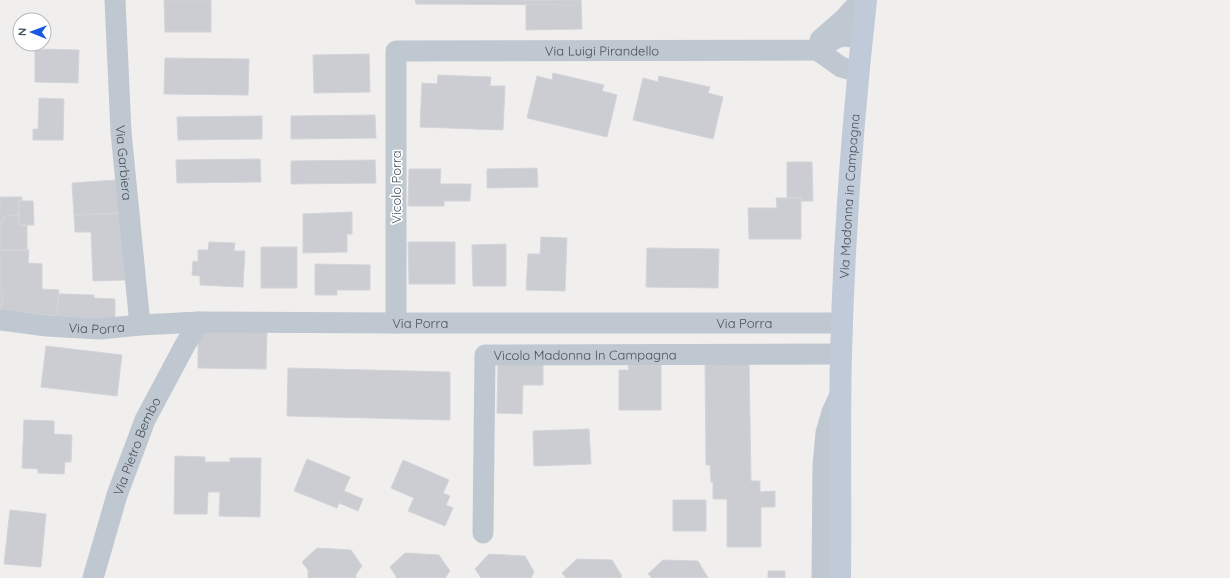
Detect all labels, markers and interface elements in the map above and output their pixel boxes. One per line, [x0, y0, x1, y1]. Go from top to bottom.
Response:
north arrow [12, 12, 52, 52]
text: N [15, 28, 29, 36]
street label: Via Luigi Pirandello [545, 42, 659, 59]
street label: Via Madonna in Campagna [836, 113, 863, 279]
street label: Via Garbiera [113, 125, 136, 201]
street label: Vicolo Porra [388, 150, 404, 224]
street label: Via Porra [392, 315, 448, 331]
street label: Via Porra [716, 315, 772, 331]
street label: Via Porra [68, 319, 125, 337]
street label: Vicolo Madonna In Campagna [493, 346, 677, 363]
street label: Via Pietro Bembo [110, 394, 164, 498]

